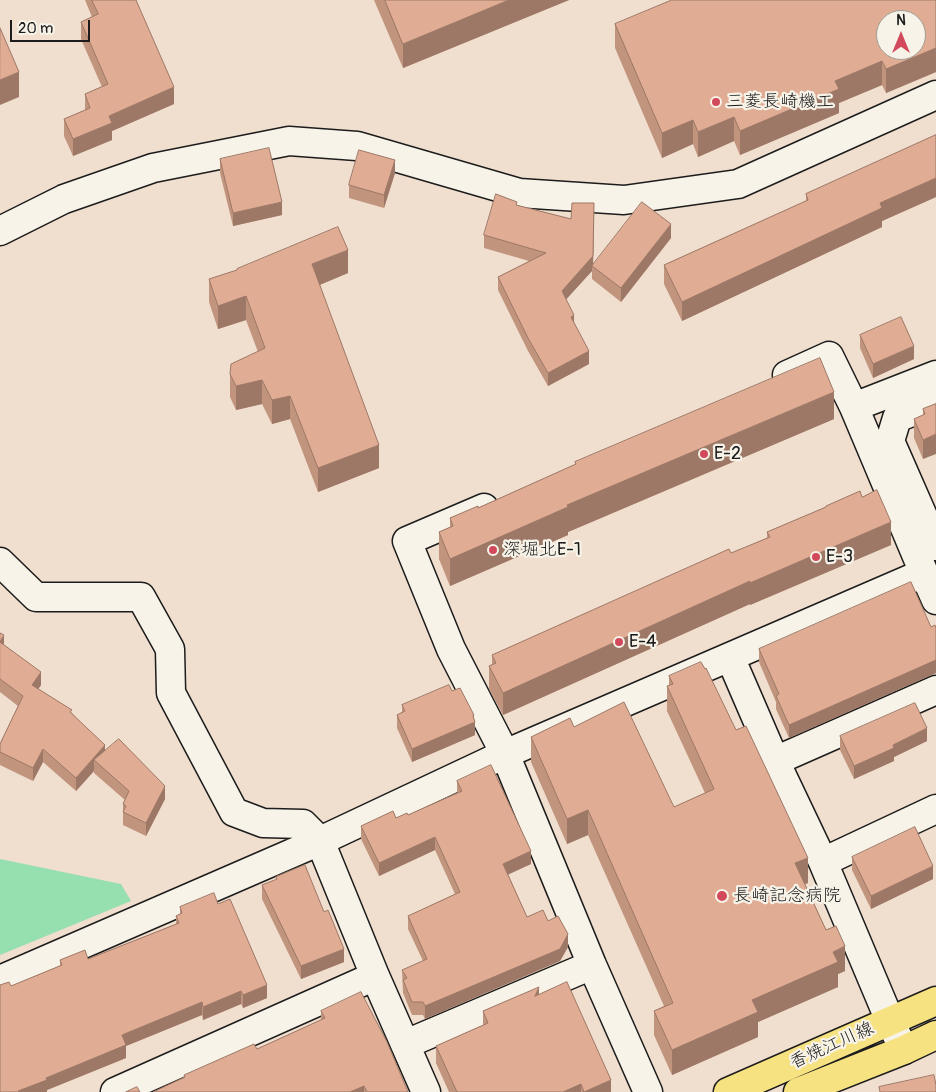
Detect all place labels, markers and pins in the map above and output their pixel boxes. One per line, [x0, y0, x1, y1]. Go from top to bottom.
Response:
place label: 三菱長崎機工 [726, 91, 834, 113]
marker: 三菱長崎機工 [710, 96, 722, 108]
place label: E-2 [714, 443, 741, 465]
marker: E-2 [698, 448, 710, 460]
place label: 深堀北E-1 [503, 539, 581, 561]
marker: 深堀北E-1 [487, 544, 499, 556]
place label: E-3 [826, 546, 853, 568]
marker: E-3 [810, 551, 822, 563]
place label: E-4 [629, 631, 656, 653]
marker: E-4 [613, 636, 625, 648]
place label: 長崎記念病院 [733, 885, 841, 907]
marker: 長崎記念病院 [715, 889, 729, 903]

